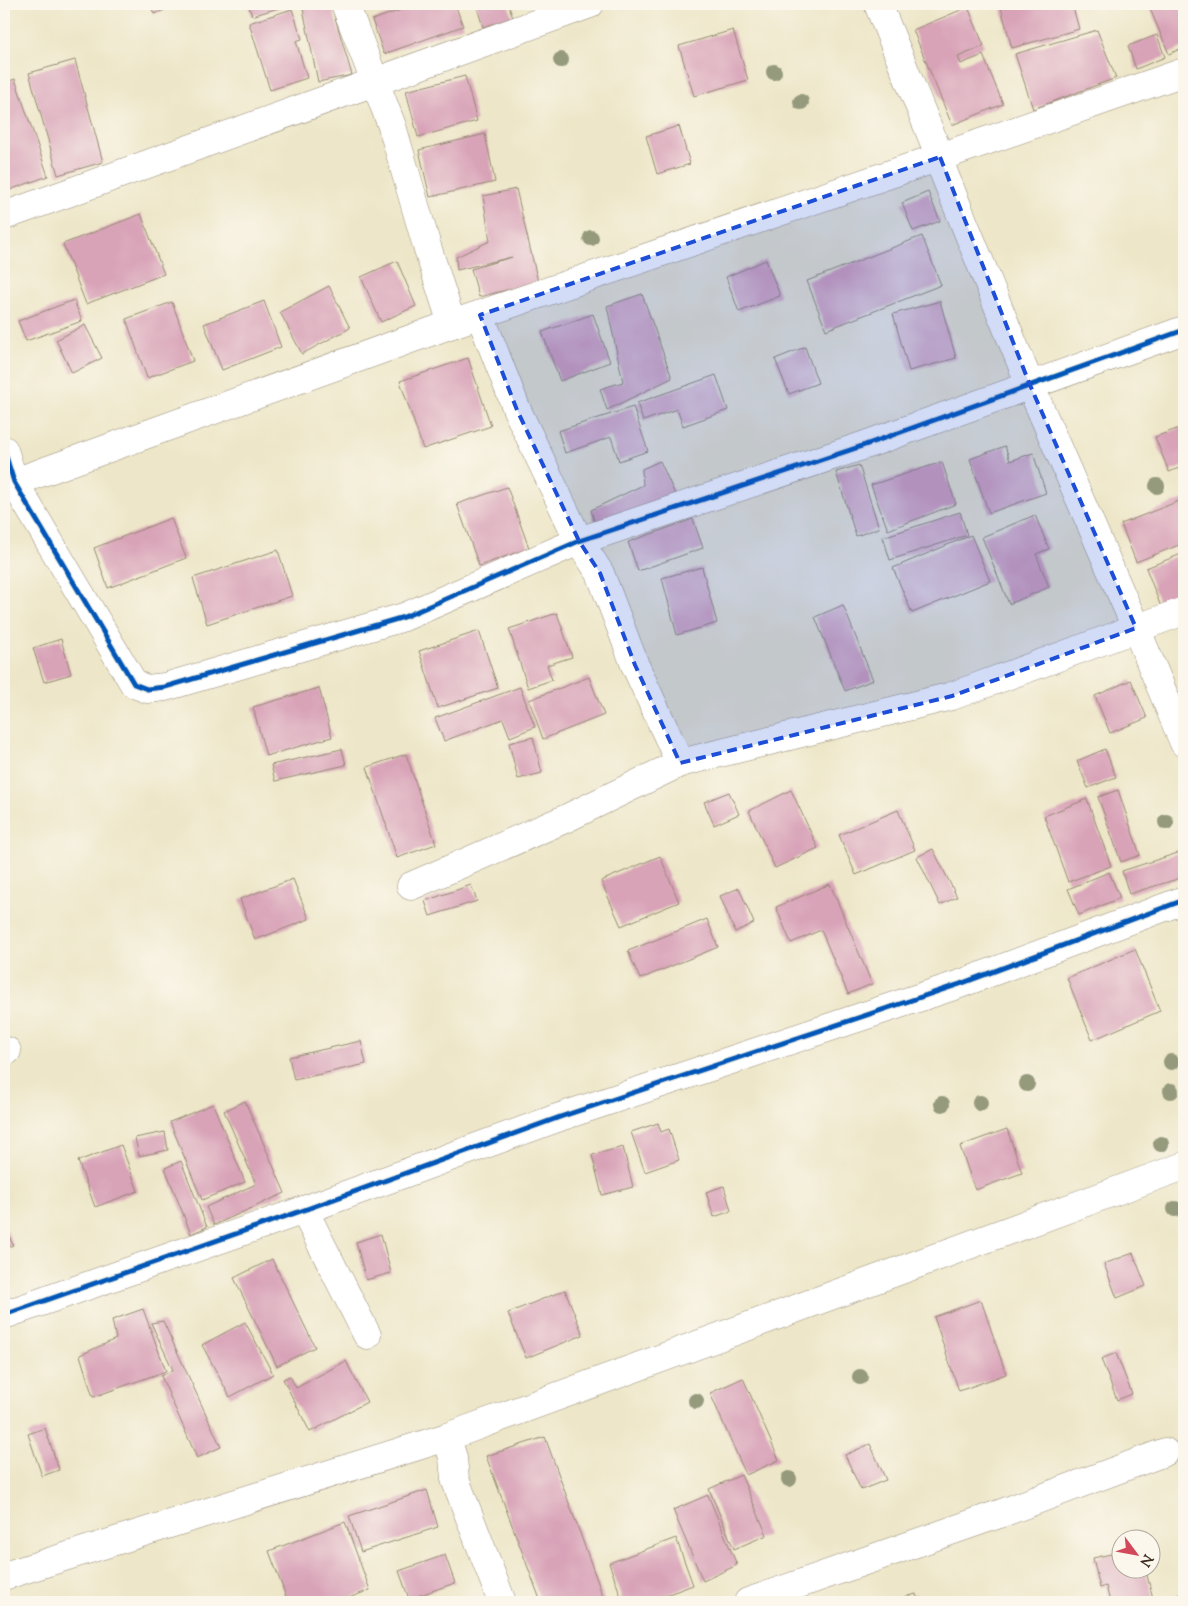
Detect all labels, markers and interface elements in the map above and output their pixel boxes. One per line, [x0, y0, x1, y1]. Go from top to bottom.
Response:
north arrow [1110, 1528, 1160, 1578]
text: N [1134, 1550, 1157, 1570]

